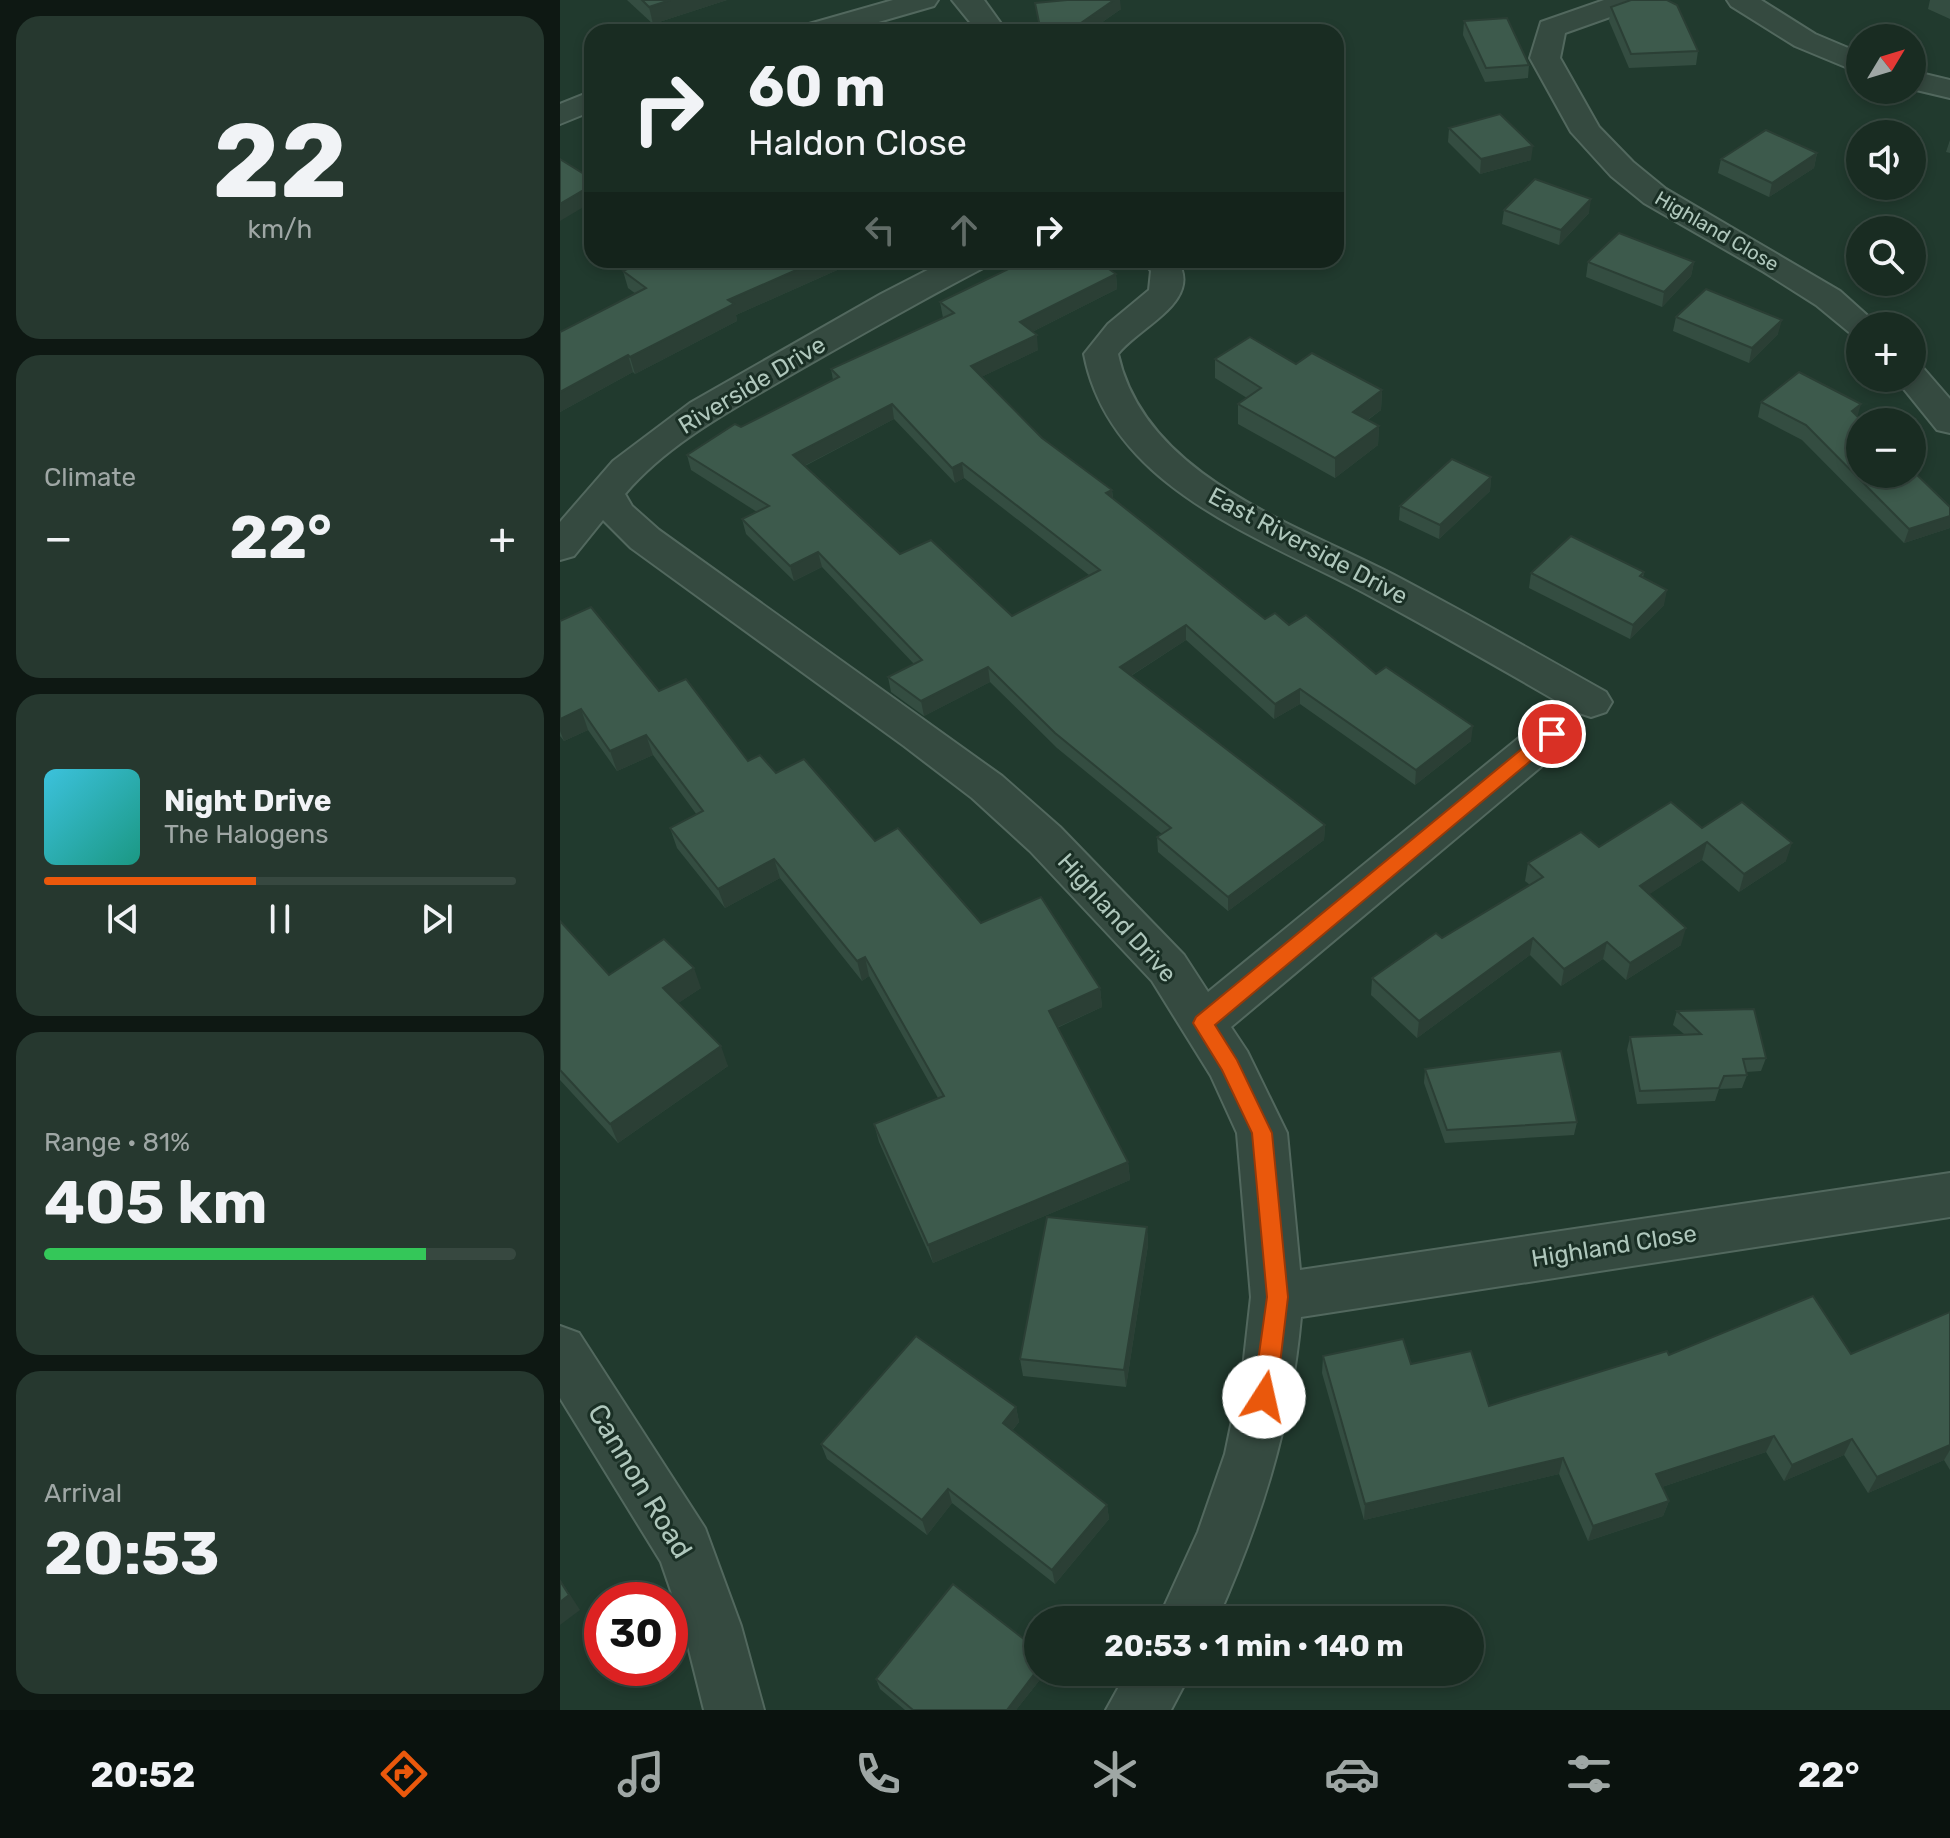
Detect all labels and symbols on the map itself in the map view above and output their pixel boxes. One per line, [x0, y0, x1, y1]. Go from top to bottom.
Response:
north arrow [1846, 24, 1926, 104]
street label: Highland Close [1651, 186, 1783, 276]
street label: Riverside Drive [673, 330, 831, 440]
street label: East Riverside Drive [1204, 482, 1412, 610]
pin [1518, 700, 1586, 768]
street label: Highland Drive [1052, 848, 1182, 988]
street label: Highland Close [1529, 1219, 1699, 1273]
position arrow [1222, 1355, 1306, 1439]
street label: Cannon Road [581, 1398, 699, 1564]
speed limit sign: 30 [584, 1582, 688, 1686]

